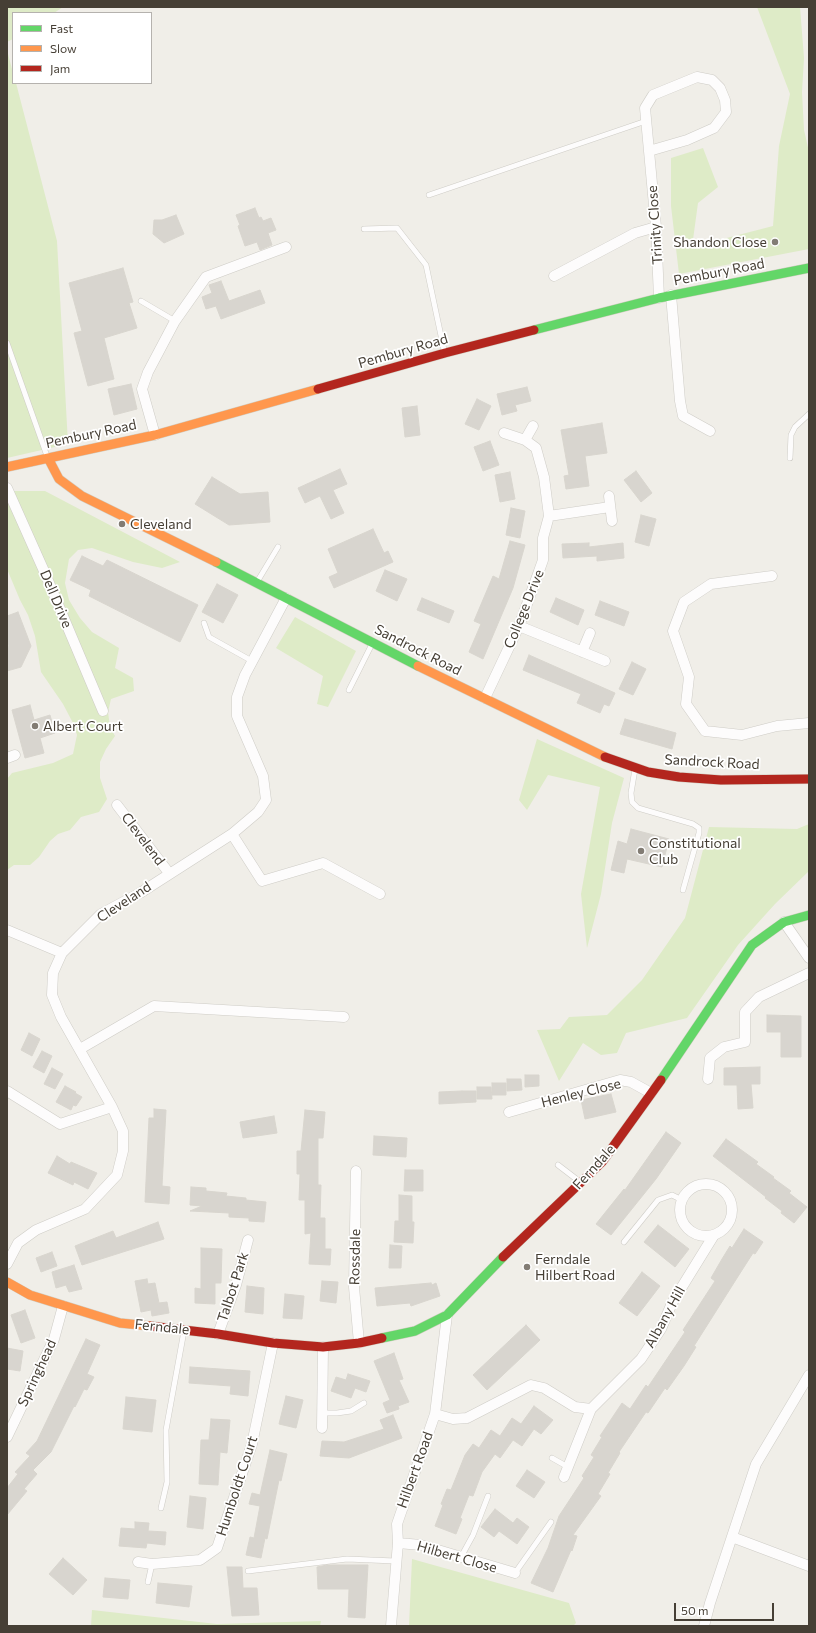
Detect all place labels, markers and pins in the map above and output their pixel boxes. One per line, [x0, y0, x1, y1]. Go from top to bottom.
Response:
place label: Shandon Close [673, 234, 767, 250]
marker: Shandon Close [770, 237, 780, 247]
place label: Cleveland [130, 516, 192, 532]
marker: Cleveland [117, 519, 127, 529]
place label: Albert Court [43, 718, 123, 734]
marker: Albert Court [30, 721, 40, 731]
place label: Constitutional Club [649, 835, 741, 868]
marker: Constitutional Club [636, 846, 646, 856]
place label: Ferndale Hilbert Road [535, 1251, 615, 1284]
marker: Ferndale Hilbert Road [522, 1262, 532, 1272]

